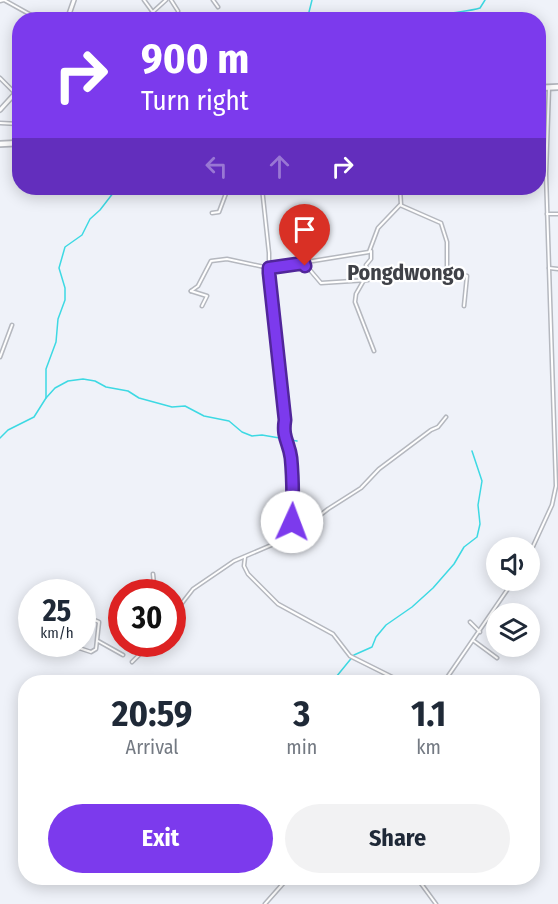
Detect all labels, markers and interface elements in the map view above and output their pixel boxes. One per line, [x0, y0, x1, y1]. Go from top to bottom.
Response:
text: 900 m [141, 34, 249, 84]
icon: right [42, 36, 120, 114]
text: Turn right [141, 85, 249, 117]
icon: left [200, 150, 233, 183]
icon: ahead [263, 150, 296, 183]
icon: right [326, 150, 359, 183]
pin [279, 204, 330, 266]
icon: arrive [288, 213, 321, 246]
district label: Pongdwongo [347, 259, 465, 286]
position arrow [260, 490, 324, 554]
map controls [486, 537, 540, 657]
button: sound [486, 537, 540, 591]
speed limit sign: 30 [108, 579, 186, 657]
text: 25 [43, 593, 71, 629]
button: layers [486, 603, 540, 657]
text: km/h [40, 624, 74, 642]
text: 20:59 [112, 692, 192, 736]
text: 3 [293, 692, 310, 736]
text: 1.1 [411, 692, 446, 736]
text: Arrival [126, 735, 179, 759]
text: min [286, 735, 317, 759]
text: km [416, 735, 441, 759]
button: Exit [48, 804, 273, 873]
button: Share [285, 804, 510, 873]

